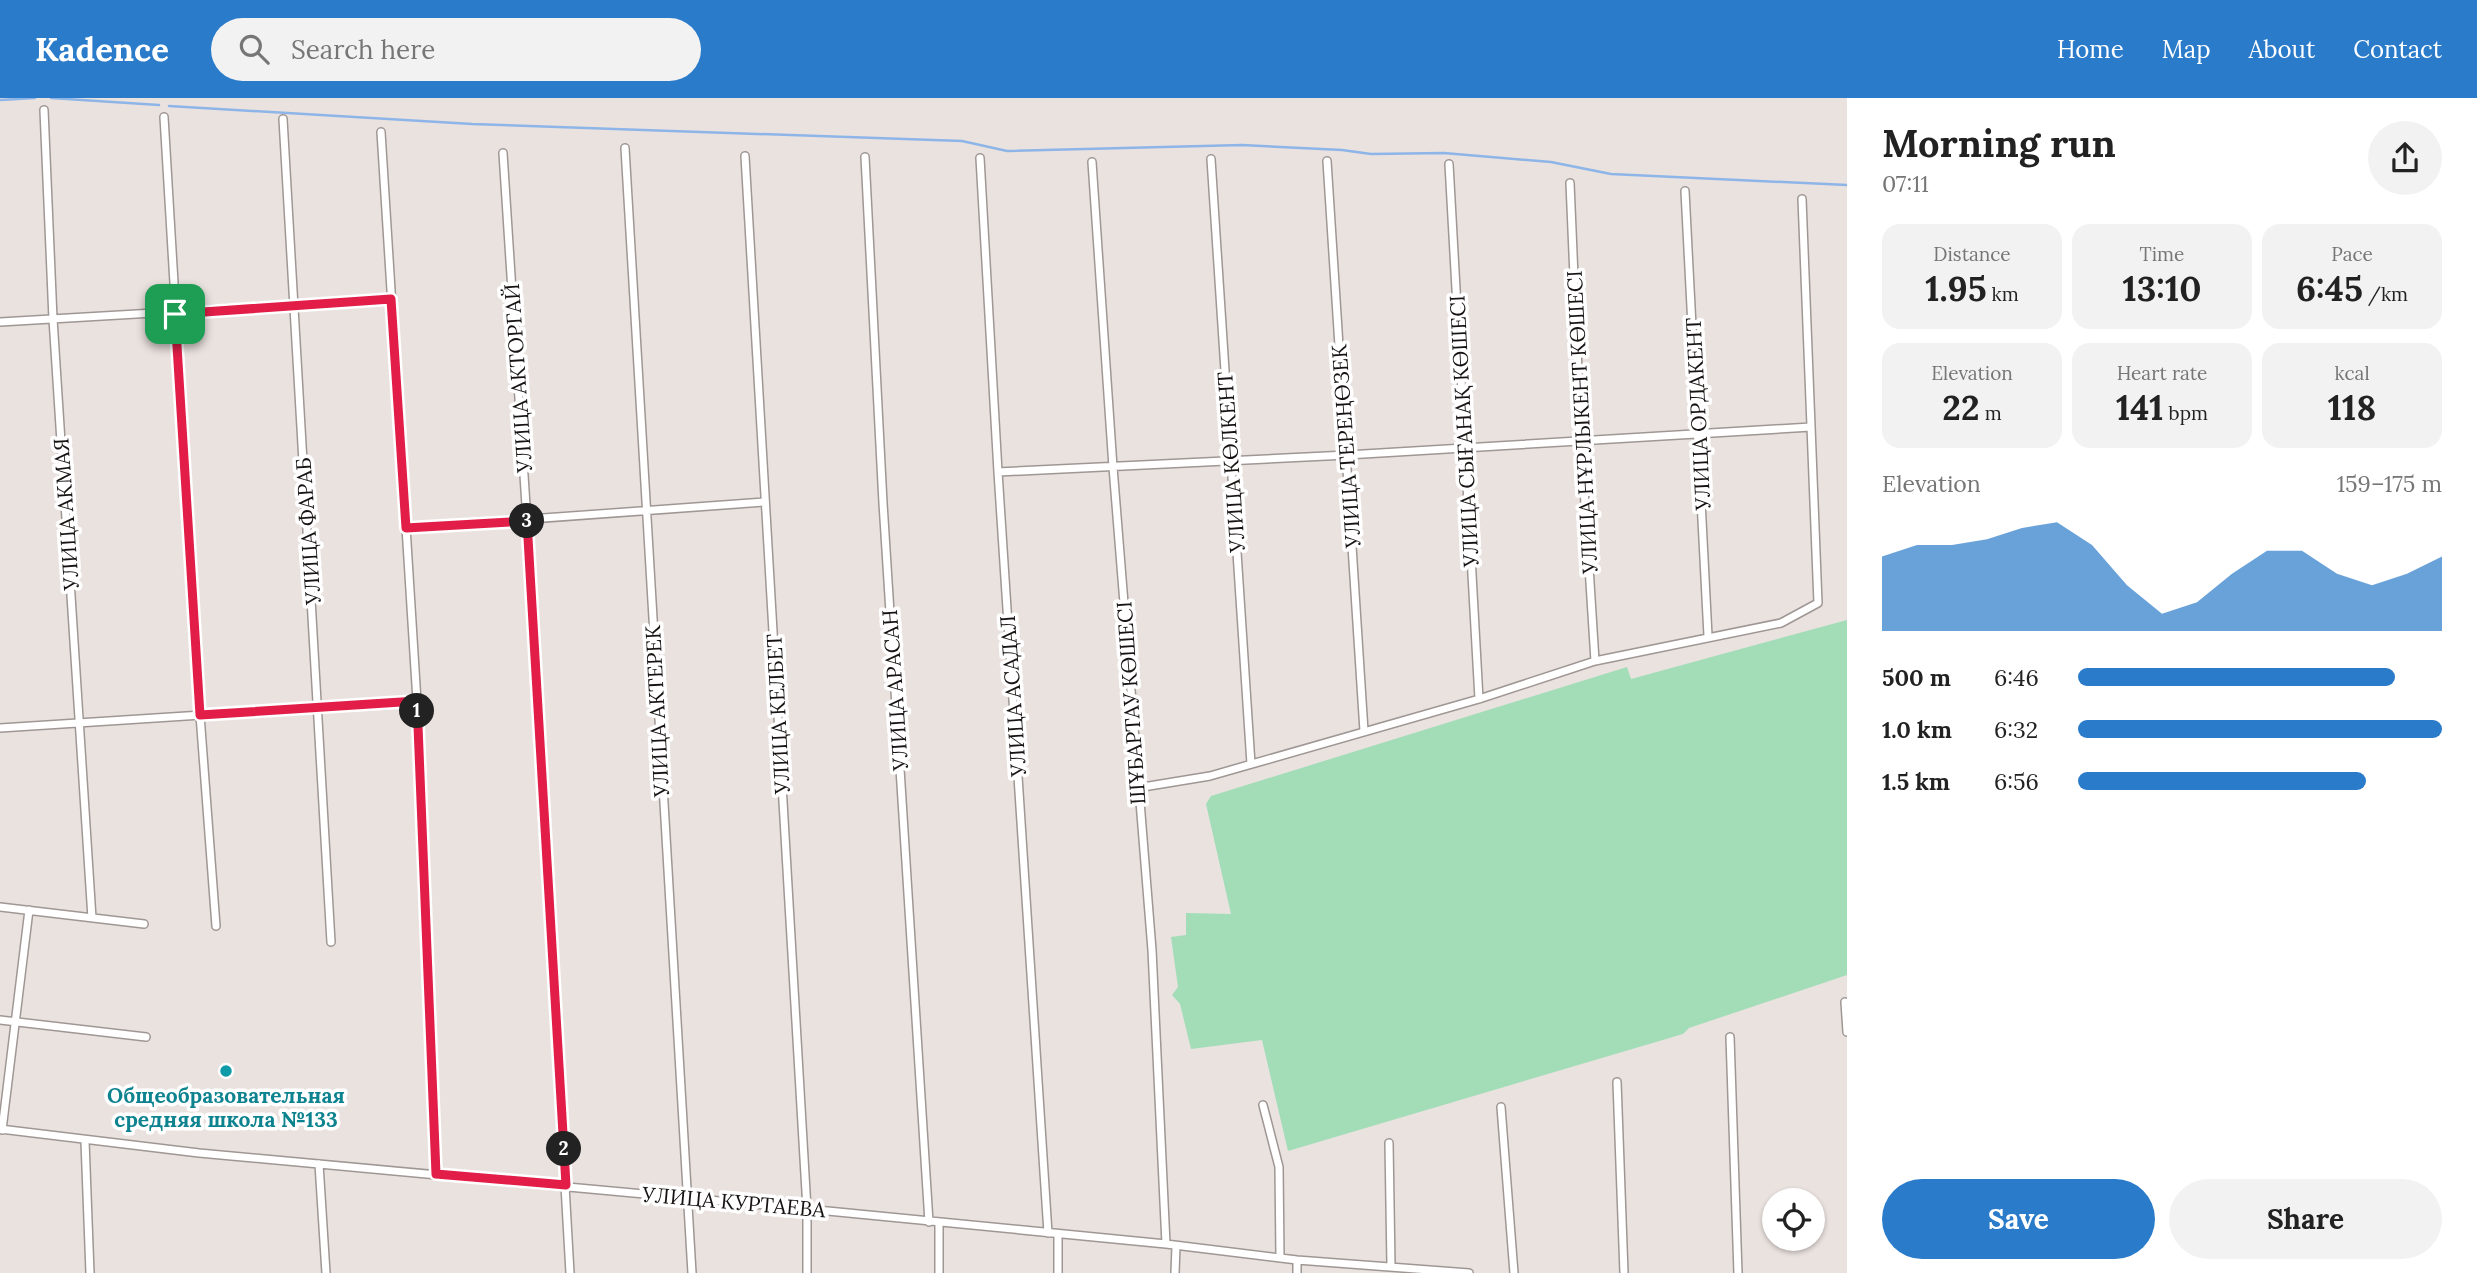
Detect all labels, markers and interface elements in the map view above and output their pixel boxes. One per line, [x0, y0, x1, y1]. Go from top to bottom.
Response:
search box [211, 18, 701, 81]
text: Kadence [35, 28, 169, 70]
icon: search [235, 30, 273, 68]
text: Search here [291, 33, 435, 66]
text: Home [2057, 34, 2124, 65]
text: Map [2162, 34, 2211, 65]
text: About [2249, 34, 2315, 65]
text: Contact [2353, 34, 2442, 65]
text: Morning run [1882, 119, 2116, 167]
button: share [2368, 121, 2442, 195]
text: 07:11 [1882, 169, 1929, 198]
text: Distance [1933, 242, 2011, 266]
text: Time [2140, 242, 2184, 266]
text: Pace [2331, 242, 2373, 266]
text: 1.95 [1925, 266, 1987, 311]
text: 13:10 [2122, 266, 2202, 311]
text: 6:45 [2296, 266, 2363, 311]
street label: УЛИЦА НҰРЛЫКЕНТ КӨШЕСІ [1561, 270, 1603, 575]
text: km [1987, 282, 2019, 306]
text: /km [2363, 282, 2408, 306]
street label: УЛИЦА АКТОРГАЙ [498, 283, 538, 474]
pin [145, 284, 205, 344]
street label: УЛИЦА СЫҒАНАҚ КӨШЕСІ [1443, 294, 1485, 569]
icon: arrive [156, 295, 194, 333]
street label: УЛИЦА ОРДАКЕНТ [1679, 317, 1717, 512]
street label: УЛИЦА ТЕРЕҢӨЗЕК [1325, 343, 1367, 550]
text: Elevation [1931, 361, 2013, 385]
text: Heart rate [2117, 361, 2207, 385]
text: kcal [2334, 361, 2370, 385]
street label: УЛИЦА КӨЛКЕНТ [1211, 371, 1251, 554]
text: 22 [1942, 385, 1980, 430]
text: 141 [2116, 385, 2164, 430]
text: 118 [2328, 385, 2376, 430]
text: m [1980, 401, 2002, 425]
text: bpm [2164, 401, 2208, 425]
street label: УЛИЦА АКМАЯ [47, 437, 85, 592]
street label: УЛИЦА ФАРАБ [289, 456, 327, 607]
text: Elevation [1882, 469, 1981, 498]
text: 159–175 m [2337, 469, 2442, 498]
pin: 3 [510, 504, 544, 538]
text: 3 [521, 508, 532, 532]
street label: ШҰБАРТАУ КӨШЕСІ [1110, 600, 1152, 806]
street label: УЛИЦА АРАСАН [876, 609, 914, 772]
street label: УЛИЦА АСАДАЛ [994, 614, 1032, 779]
street label: УЛИЦА АКТЕРЕК [639, 624, 675, 799]
street label: УЛИЦА КЕЛБЕТ [760, 633, 796, 796]
text: 500 m [1882, 663, 1951, 692]
text: 6:46 [1994, 663, 2039, 692]
pin: 1 [400, 694, 434, 728]
text: 1 [413, 698, 420, 722]
text: 1.0 km [1882, 715, 1952, 744]
text: 6:32 [1994, 715, 2038, 744]
text: 1.5 km [1882, 767, 1950, 796]
text: 6:56 [1994, 767, 2039, 796]
marker: Общеобразовательная средняя школа №133 [218, 1063, 234, 1079]
place label: Общеобразовательная средняя школа №133 [107, 1082, 345, 1133]
pin: 2 [546, 1132, 582, 1166]
text: 2 [558, 1136, 569, 1160]
button: Save [1882, 1179, 2155, 1259]
button: Share [2169, 1179, 2442, 1259]
street label: УЛИЦА КУРТАЕВА [640, 1180, 828, 1224]
map controls [1762, 1188, 1825, 1251]
button: locate [1762, 1188, 1825, 1251]

